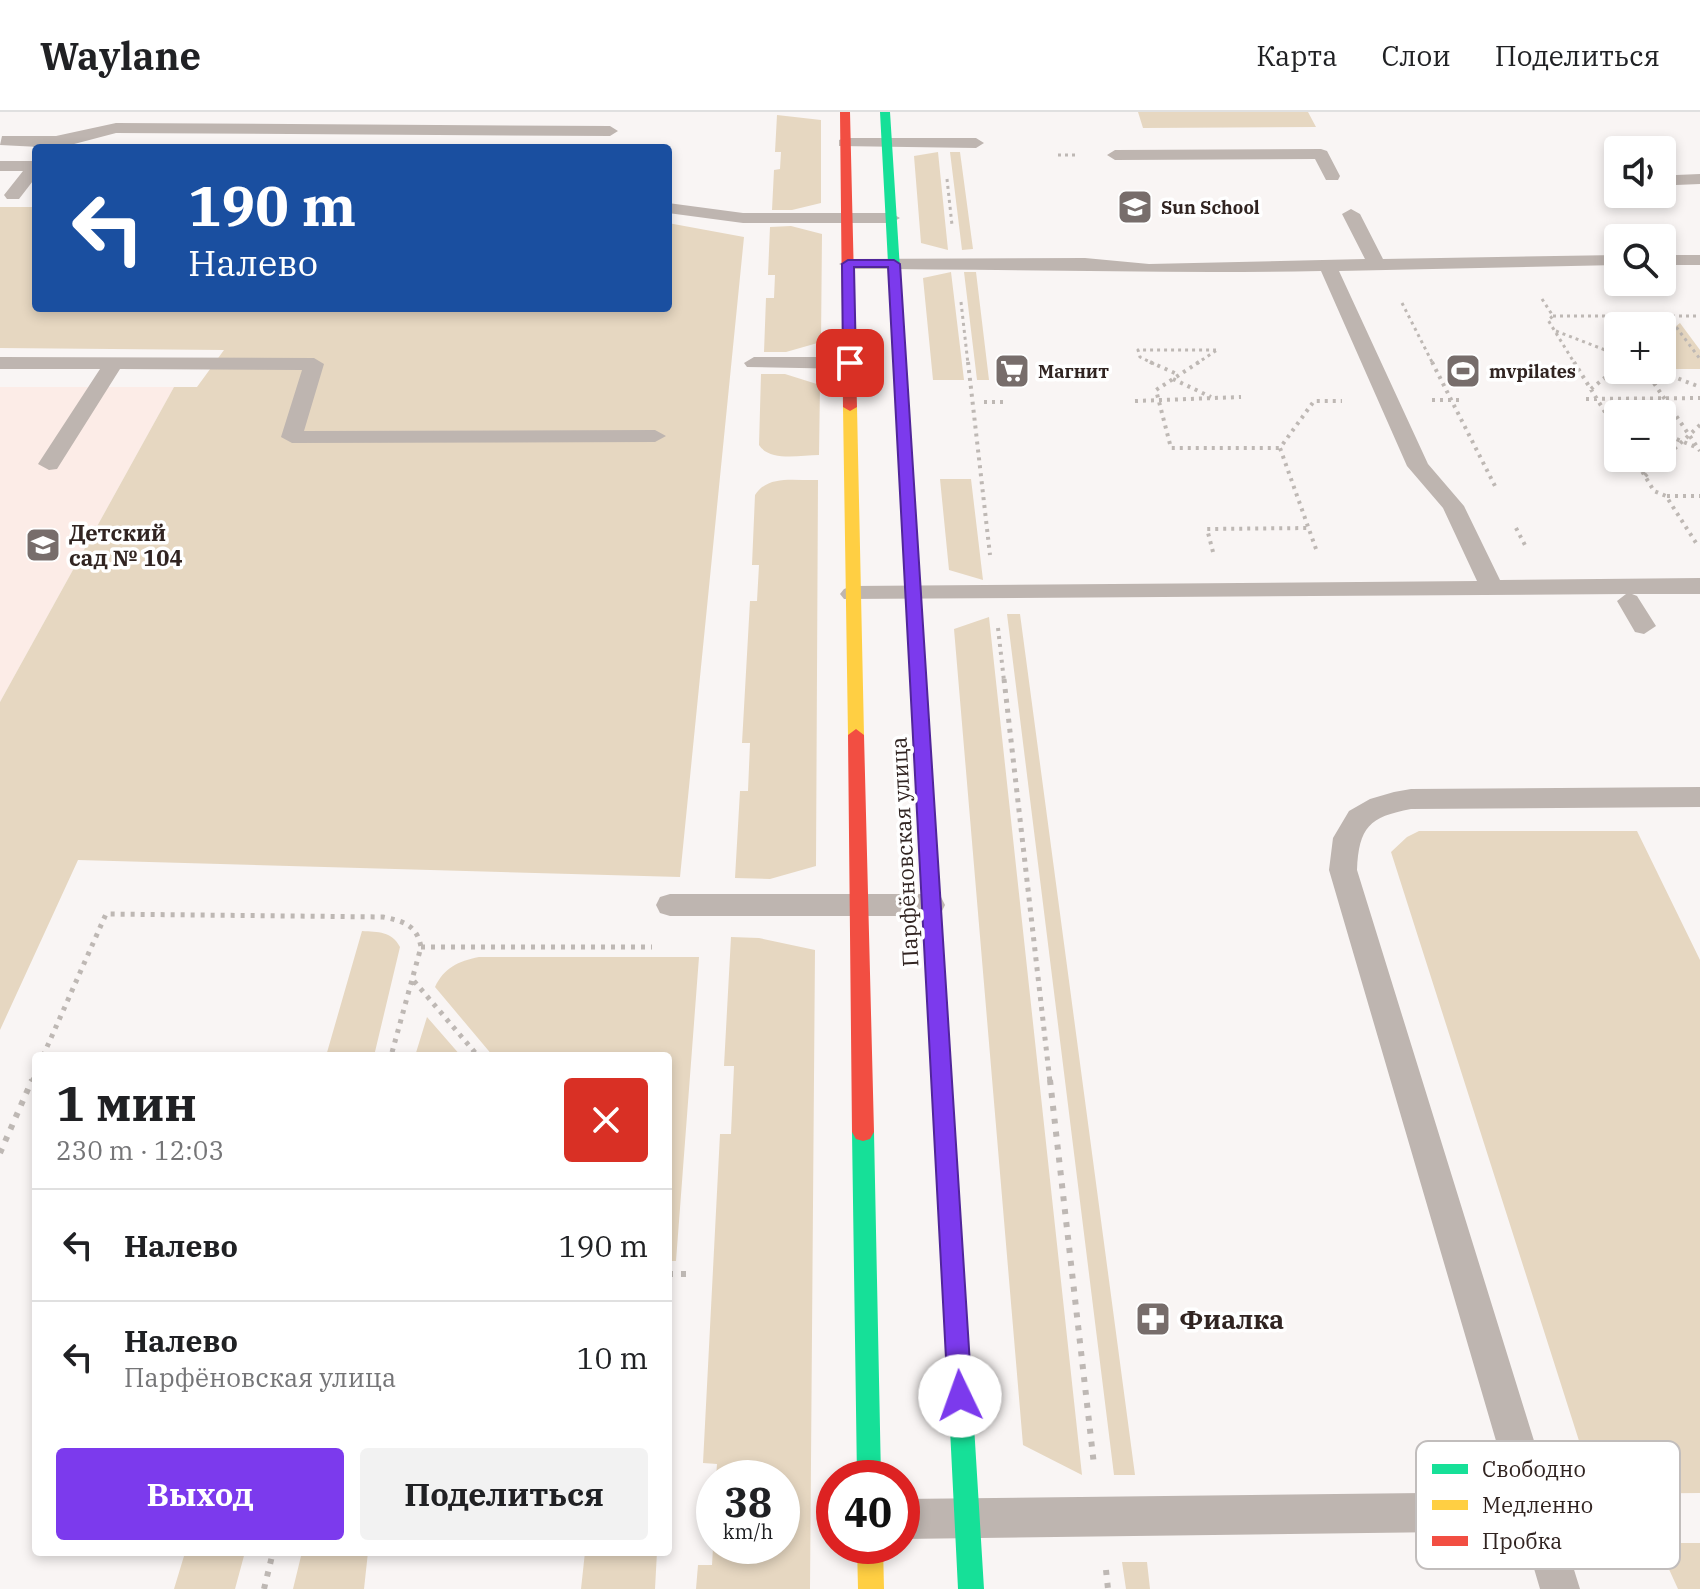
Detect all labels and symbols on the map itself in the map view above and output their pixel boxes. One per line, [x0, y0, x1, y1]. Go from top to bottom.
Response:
school or university icon: Sun School [1116, 188, 1154, 226]
place label: Sun School [1161, 196, 1260, 219]
pin [816, 329, 884, 397]
supermarket icon: Магнит [993, 352, 1031, 390]
sports icon: mvpilates [1444, 352, 1482, 390]
place label: Магнит [1038, 360, 1109, 383]
place label: mvpilates [1489, 360, 1576, 383]
place label: Детский сад № 104 [69, 518, 183, 572]
school or university icon: Детский сад № 104 [24, 526, 62, 564]
street label: Парфёновская улица [883, 736, 925, 968]
pharmacy icon: Фиалка [1134, 1300, 1172, 1338]
place label: Фиалка [1179, 1302, 1284, 1336]
position arrow [918, 1354, 1002, 1438]
legend [1416, 1441, 1680, 1569]
text: Свободно [1482, 1454, 1586, 1483]
speed limit sign: 40 [816, 1460, 920, 1564]
text: Медленно [1482, 1490, 1593, 1519]
text: Пробка [1482, 1526, 1562, 1555]

